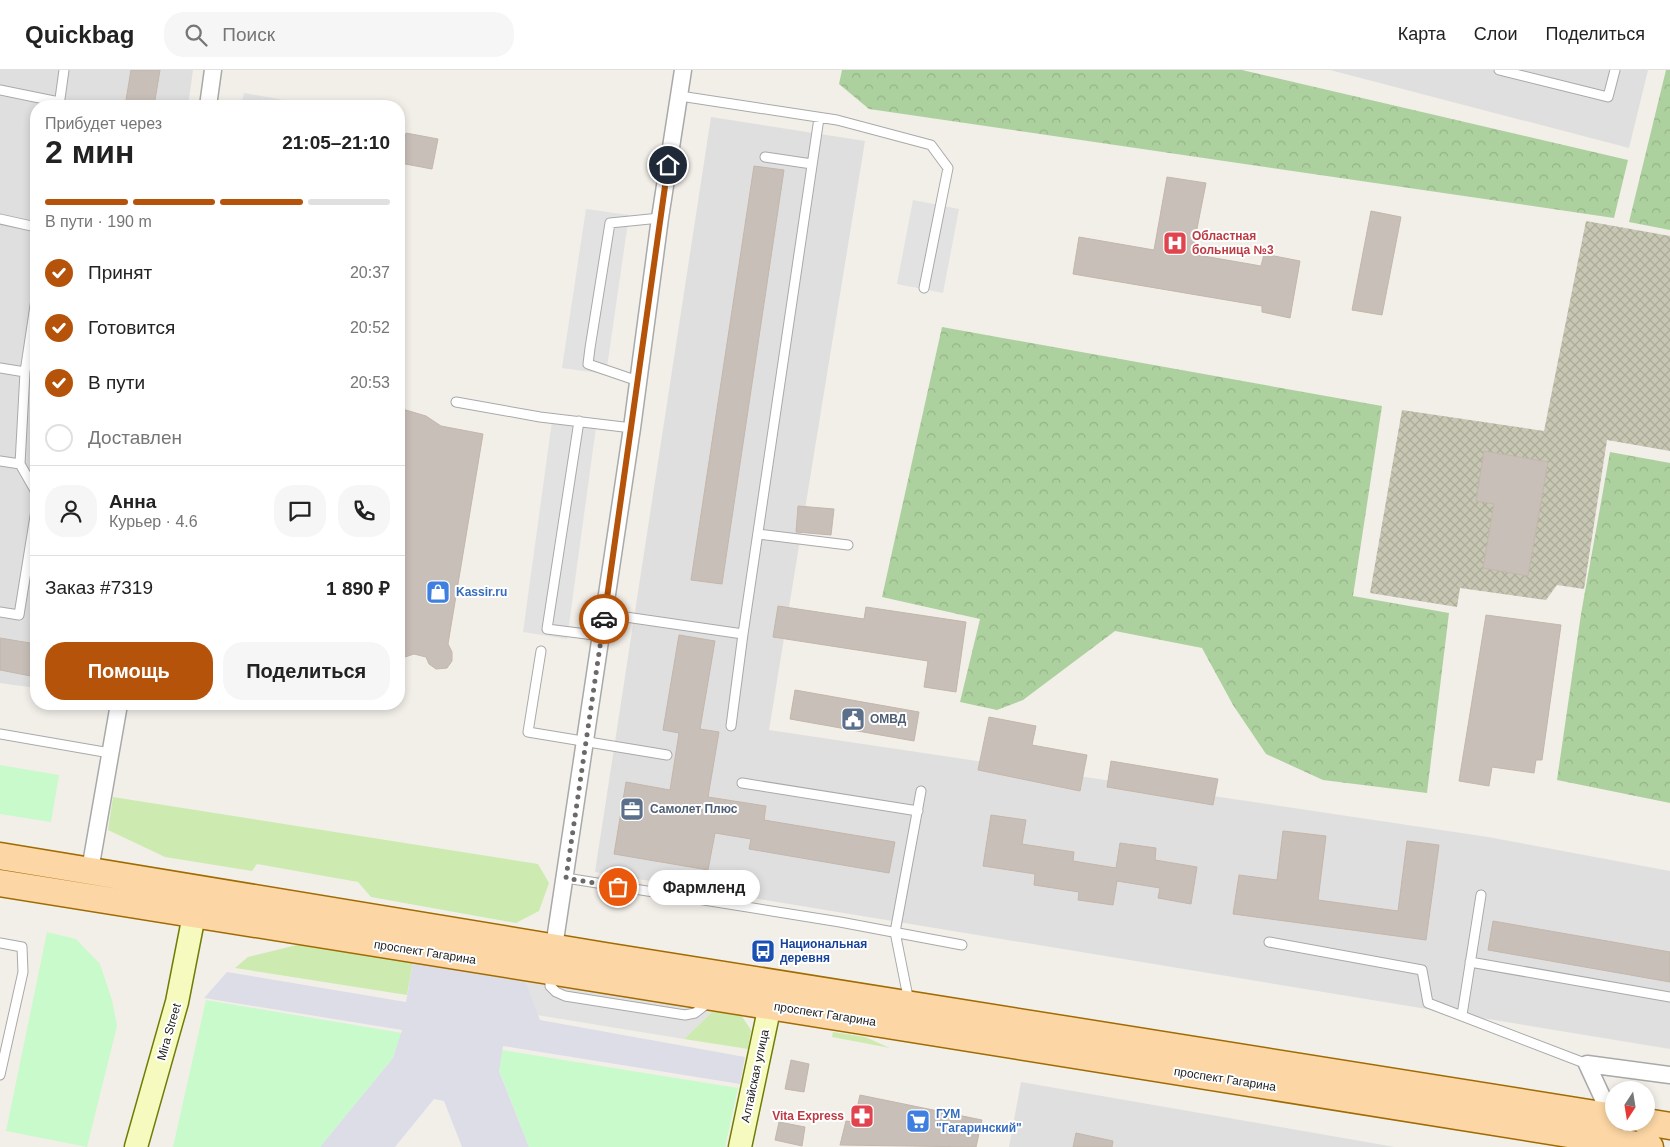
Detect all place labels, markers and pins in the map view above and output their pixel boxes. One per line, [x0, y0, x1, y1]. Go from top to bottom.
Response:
pin [647, 144, 689, 186]
place label: Областная больница №3 [1192, 229, 1274, 257]
hospital icon: Областная больница №3 [1162, 230, 1188, 256]
shop icon: Kassir.ru [425, 579, 451, 605]
place label: Kassir.ru [456, 585, 507, 599]
public building icon: ОМВД [840, 706, 866, 732]
place label: ОМВД [870, 712, 907, 726]
office icon: Самолет Плюс [619, 796, 645, 822]
place label: Самолет Плюс [650, 802, 738, 816]
pin [597, 866, 639, 908]
callout: Фармленд [648, 870, 760, 904]
place label: Национальная деревня [780, 937, 867, 965]
bus stop icon: Национальная деревня [750, 938, 776, 964]
pharmacy icon: Vita Express [849, 1103, 875, 1129]
place label: ГУМ "Гагаринский" [936, 1107, 1022, 1135]
supermarket icon: ГУМ "Гагаринский" [905, 1108, 931, 1134]
place label: Vita Express [772, 1109, 844, 1123]

